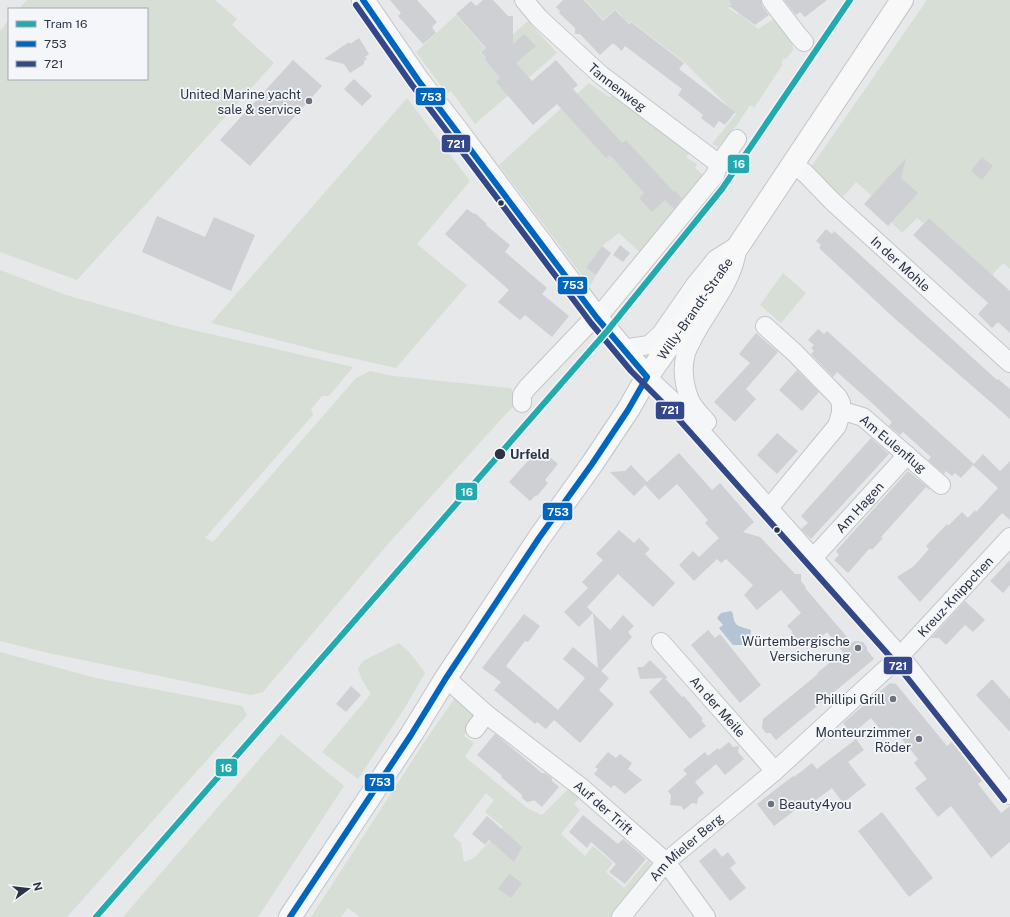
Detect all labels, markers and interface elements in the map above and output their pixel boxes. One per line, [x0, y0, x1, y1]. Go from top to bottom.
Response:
legend [8, 8, 148, 80]
text: Tram 16 [44, 17, 88, 31]
text: 753 [44, 37, 66, 51]
text: 721 [44, 57, 63, 71]
street label: Tannenweg [585, 60, 649, 114]
place label: United Marine yacht sale & service [180, 87, 301, 117]
line badge: 753 [415, 87, 446, 106]
text: 753 [420, 91, 442, 103]
marker: United Marine yacht sale & service [304, 96, 314, 106]
line badge: 721 [441, 134, 471, 153]
text: 721 [447, 138, 465, 150]
line badge: 16 [727, 154, 750, 174]
text: 16 [733, 158, 745, 170]
unlabelled marker [496, 198, 506, 208]
street label: In der Mohle [868, 233, 934, 294]
street label: Willy-Brandt-Straße [654, 255, 735, 362]
line badge: 753 [557, 276, 588, 295]
text: 753 [562, 279, 584, 291]
line badge: 721 [655, 401, 685, 420]
text: 721 [661, 404, 679, 416]
street label: Am Eulenflug [857, 412, 929, 476]
marker: Urfeld [493, 447, 507, 461]
place label: Urfeld [510, 447, 549, 462]
street label: Am Hagen [833, 479, 886, 536]
line badge: 16 [455, 482, 478, 501]
text: 16 [461, 486, 473, 498]
line badge: 753 [542, 502, 573, 521]
text: 753 [547, 506, 569, 518]
unlabelled marker [772, 525, 782, 535]
street label: Kreuz-Knippchen [914, 553, 996, 640]
place label: Würtembergische Versicherung [742, 634, 850, 664]
marker: Würtembergische Versicherung [853, 643, 863, 653]
line badge: 721 [883, 656, 913, 675]
text: 721 [889, 660, 907, 672]
street label: An der Meile [687, 673, 749, 740]
place label: Phillipi Grill [815, 692, 885, 707]
marker: Phillipi Grill [888, 694, 898, 704]
place label: Monteurzimmer Röder [815, 725, 911, 755]
marker: Monteurzimmer Röder [914, 734, 924, 744]
line badge: 16 [215, 758, 238, 777]
text: 16 [220, 762, 232, 774]
line badge: 753 [364, 773, 395, 792]
text: 753 [369, 776, 391, 788]
street label: Auf der Trift [571, 777, 636, 837]
place label: Beauty4you [779, 797, 852, 812]
marker: Beauty4you [766, 799, 776, 809]
street label: Am Mieler Berg [646, 810, 726, 884]
north arrow [8, 869, 48, 909]
text: N [31, 881, 45, 892]

